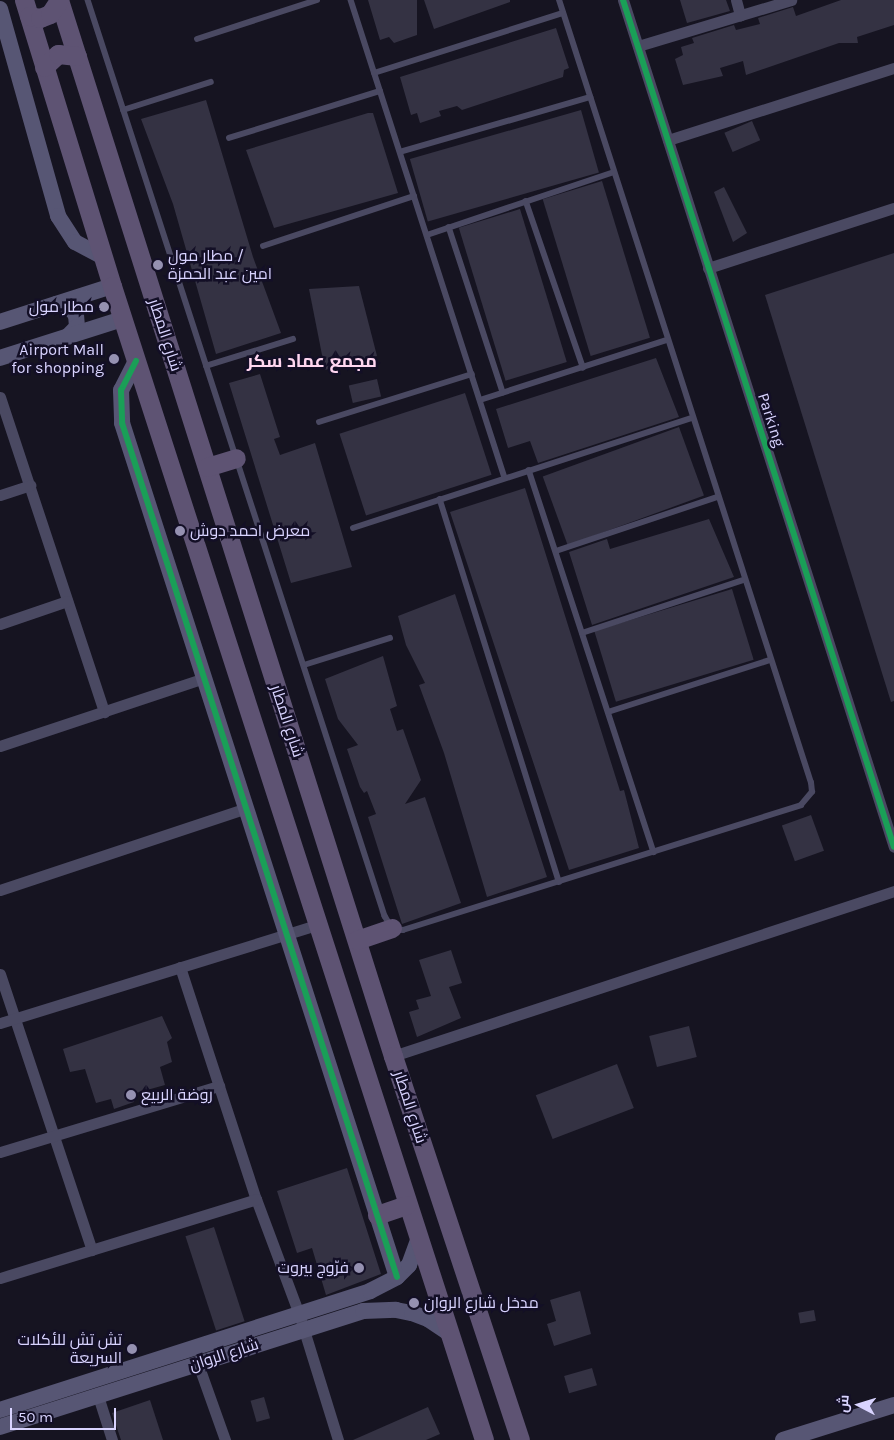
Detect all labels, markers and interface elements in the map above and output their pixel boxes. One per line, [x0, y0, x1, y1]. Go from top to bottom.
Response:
place label: مطار مول / امين عبد الحمزة [168, 246, 272, 284]
marker: مطار مول / امين عبد الحمزة [152, 259, 164, 271]
street label: شارع المطار [144, 296, 186, 374]
place label: مطار مول [29, 297, 94, 317]
marker: مطار مول [98, 301, 110, 313]
place label: Airport Mall for shopping [11, 340, 104, 378]
district label: مجمع عماد سكر [247, 350, 377, 372]
marker: Airport Mall for shopping [108, 353, 120, 365]
street label: Parking [753, 390, 789, 450]
place label: معرض احمد دوش [190, 521, 310, 541]
marker: معرض احمد دوش [174, 525, 186, 537]
street label: شارع المطار [266, 682, 308, 760]
street label: شارع المطار [389, 1068, 431, 1146]
place label: روضة الربيع [141, 1085, 213, 1105]
marker: روضة الربيع [125, 1089, 137, 1101]
place label: فرّوج بيروت [278, 1258, 349, 1278]
marker: فرّوج بيروت [353, 1262, 365, 1274]
place label: مدخل شارع الروان [424, 1293, 539, 1313]
marker: مدخل شارع الروان [408, 1297, 420, 1309]
place label: تش تش للأكلات السريعة [17, 1330, 122, 1368]
street label: شارع الروان [187, 1335, 261, 1375]
marker: تش تش للأكلات السريعة [126, 1343, 138, 1355]
north arrow [834, 1380, 884, 1430]
text: ش [834, 1394, 853, 1413]
scale bar [12, 1398, 119, 1430]
text: 50 m [18, 1408, 53, 1426]

